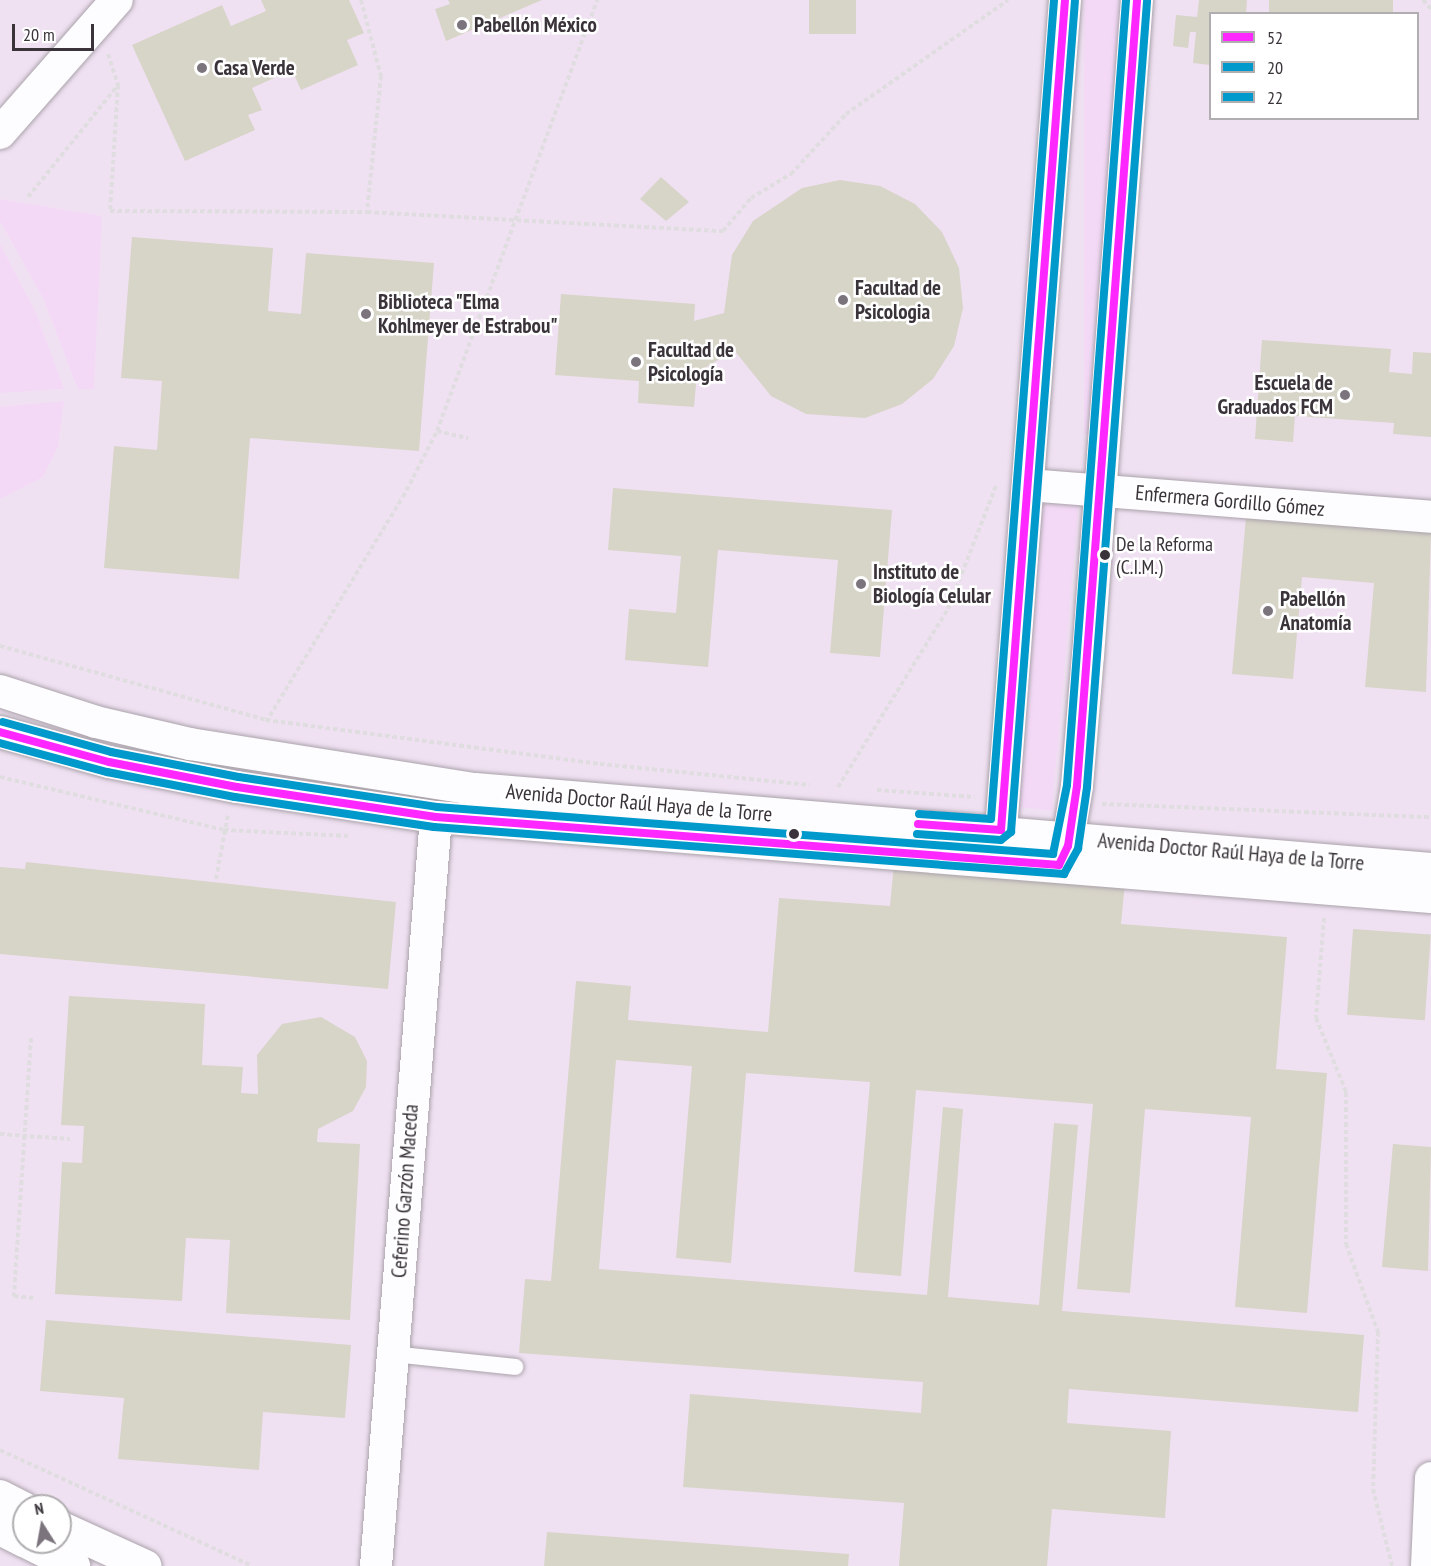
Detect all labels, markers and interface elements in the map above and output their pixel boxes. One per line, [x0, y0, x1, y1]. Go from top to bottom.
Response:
scale bar [15, 12, 98, 50]
place label: Pabellón México [474, 12, 597, 38]
legend [1209, 12, 1419, 120]
marker: Pabellón México [455, 18, 469, 32]
text: 20 m [23, 23, 55, 46]
text: 52 [1267, 26, 1283, 49]
place label: Casa Verde [214, 55, 295, 81]
text: 20 [1267, 56, 1283, 79]
marker: Casa Verde [195, 61, 209, 75]
text: 22 [1267, 86, 1283, 109]
place label: Facultad de Psicologia [855, 275, 941, 325]
place label: Biblioteca "Elma Kohlmeyer de Estrabou" [378, 289, 558, 339]
marker: Facultad de Psicologia [836, 293, 850, 307]
marker: Biblioteca "Elma Kohlmeyer de Estrabou" [359, 307, 373, 321]
place label: Facultad de Psicología [648, 337, 734, 387]
marker: Facultad de Psicología [629, 355, 643, 369]
place label: Escuela de Graduados FCM [1218, 370, 1333, 420]
marker: Escuela de Graduados FCM [1338, 388, 1352, 402]
street label: Enfermera Gordillo Gómez [1134, 480, 1326, 522]
place label: De la Reforma (C.I.M.) [1116, 532, 1213, 579]
marker: De la Reforma (C.I.M.) [1099, 549, 1111, 561]
place label: Instituto de Biología Celular [873, 559, 991, 609]
marker: Instituto de Biología Celular [854, 577, 868, 591]
place label: Pabellón Anatomía [1280, 586, 1351, 636]
marker: Pabellón Anatomía [1261, 604, 1275, 618]
street label: Avenida Doctor Raúl Haya de la Torre [504, 779, 774, 827]
unlabelled marker [788, 828, 800, 840]
street label: Avenida Doctor Raúl Haya de la Torre [1096, 828, 1366, 876]
street label: Ceferino Garzón Maceda [386, 1103, 424, 1279]
north arrow [12, 1494, 72, 1554]
text: N [33, 1498, 45, 1519]

